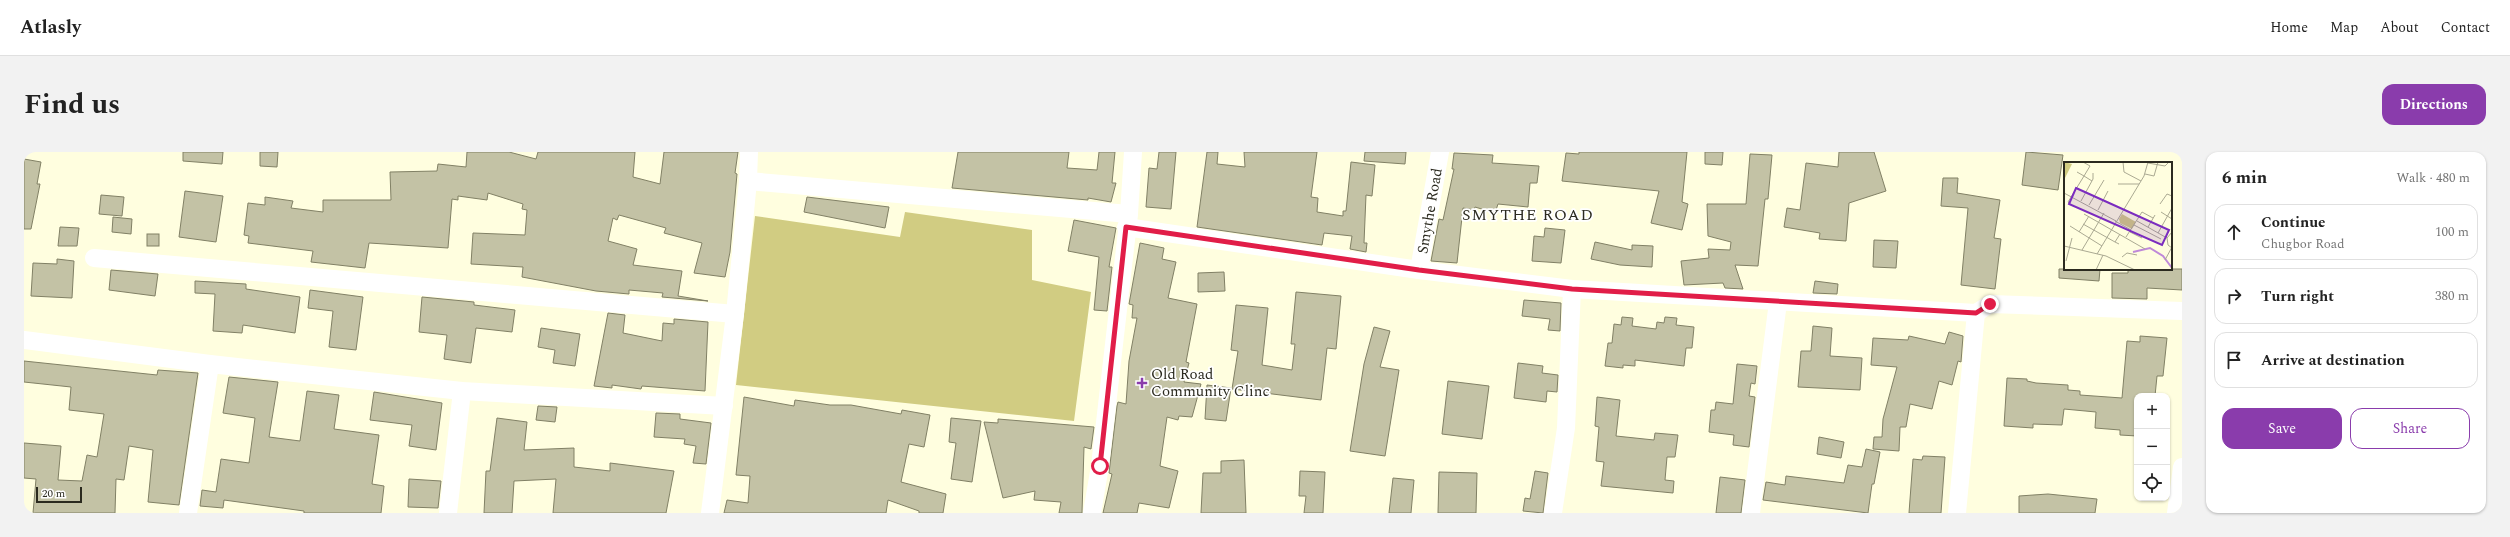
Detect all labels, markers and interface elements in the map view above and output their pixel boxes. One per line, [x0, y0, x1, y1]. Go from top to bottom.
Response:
text: Atlasly [20, 13, 81, 42]
text: Home [2270, 17, 2308, 38]
text: Map [2330, 17, 2358, 38]
text: About [2380, 17, 2419, 38]
text: Contact [2441, 17, 2490, 38]
text: Find us [24, 83, 120, 126]
button: Directions [2382, 84, 2486, 125]
inset map [2064, 162, 2172, 270]
text: 6 min [2222, 165, 2267, 191]
street label: Smythe Road [1411, 166, 1449, 256]
text: Walk · 480 m [2396, 168, 2470, 188]
district label: SMYTHE ROAD [1462, 203, 1594, 227]
text: Continue [2261, 211, 2326, 234]
icon: ahead [2223, 221, 2245, 243]
text: 100 m [2435, 222, 2469, 242]
text: Chugbor Road [2261, 234, 2344, 254]
icon: right [2223, 285, 2245, 307]
text: Turn right [2261, 285, 2334, 308]
text: 380 m [2435, 286, 2469, 306]
route end [1981, 295, 1999, 313]
icon: arrive [2223, 349, 2245, 371]
text: Arrive at destination [2261, 349, 2405, 372]
place label: Old Road Community Clinc [1151, 363, 1270, 403]
marker: Old Road Community Clinc [1136, 377, 1148, 389]
map controls [2134, 393, 2170, 501]
button: + [2134, 393, 2170, 429]
button: Save [2222, 408, 2342, 449]
button: Share [2350, 408, 2470, 449]
button: − [2134, 429, 2170, 465]
route start [1091, 457, 1109, 475]
button: locate [2134, 465, 2170, 501]
scale bar [36, 485, 82, 504]
text: 20 m [42, 485, 65, 502]

